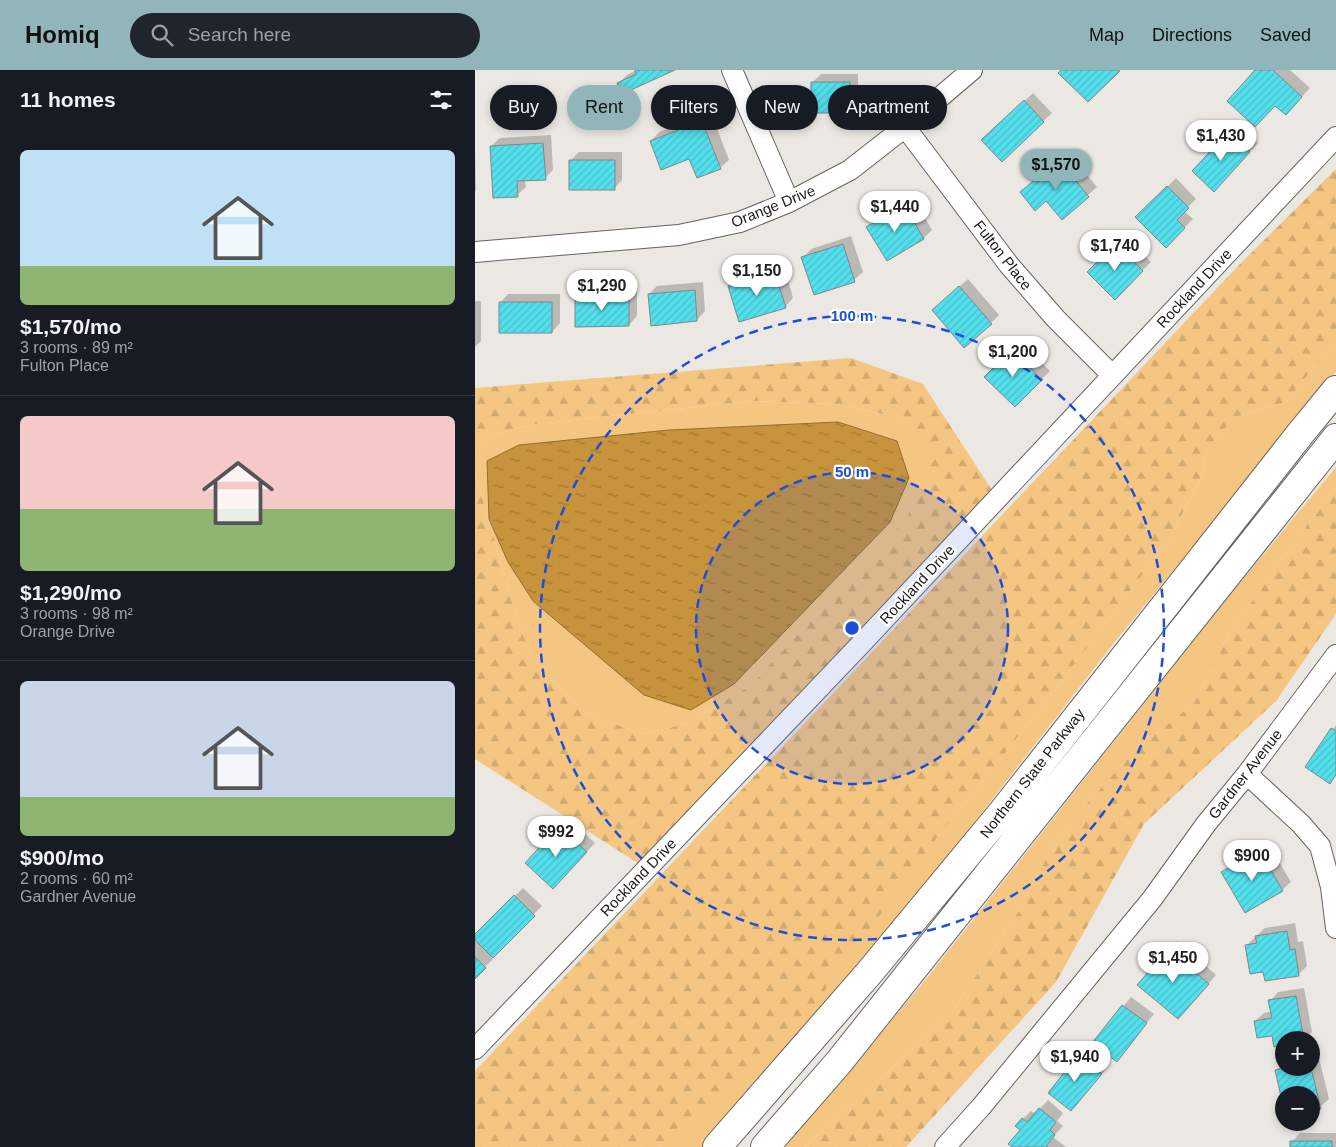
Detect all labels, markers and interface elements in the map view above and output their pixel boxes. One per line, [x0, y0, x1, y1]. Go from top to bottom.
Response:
search box [130, 13, 480, 58]
text: Homiq [25, 21, 100, 48]
icon: search [148, 21, 176, 49]
text: Search here [188, 24, 291, 45]
text: Map [1089, 25, 1124, 45]
text: Directions [1152, 25, 1232, 45]
text: Saved [1260, 25, 1311, 45]
chip: Buy [490, 85, 557, 130]
chip: Rent [567, 85, 641, 130]
chip: Filters [651, 85, 736, 130]
chip: New [746, 85, 818, 130]
chip: Apartment [828, 85, 947, 130]
icon: filters [427, 86, 455, 114]
text: 11 homes [20, 88, 116, 111]
pin: $1,430 [1180, 119, 1262, 162]
text: $1,430 [1197, 127, 1245, 144]
pin: $1,570 [1015, 148, 1097, 191]
text: $1,570 [1032, 156, 1080, 173]
street label: Orange Drive [728, 181, 818, 231]
icon: home [193, 183, 283, 273]
pin: $1,440 [854, 190, 936, 233]
text: $1,440 [871, 198, 919, 215]
street label: Fulton Place [971, 217, 1035, 293]
pin: $1,740 [1074, 230, 1156, 272]
text: $1,740 [1091, 237, 1139, 254]
street label: Rockland Drive [1153, 245, 1235, 331]
pin: $1,150 [716, 254, 798, 297]
text: $1,150 [733, 262, 781, 279]
pin: $1,290 [561, 270, 643, 312]
text: $1,290 [578, 277, 626, 294]
text: 100 m [831, 307, 873, 324]
text: $1,570/mo [20, 315, 122, 338]
pin: $1,200 [972, 336, 1054, 378]
text: 3 rooms · 89 m² [20, 339, 133, 356]
text: $1,200 [989, 343, 1037, 360]
text: Fulton Place [20, 357, 109, 374]
icon: home [193, 448, 283, 538]
text: 50 m [835, 463, 869, 480]
street label: Rockland Drive [876, 541, 958, 627]
text: $1,290/mo [20, 581, 122, 604]
text: 3 rooms · 98 m² [20, 605, 133, 622]
centre of rings [843, 619, 861, 637]
text: Orange Drive [20, 623, 115, 640]
street label: Northern State Parkway [976, 705, 1088, 841]
icon: home [193, 713, 283, 803]
street label: Gardner Avenue [1205, 726, 1285, 822]
pin: $992 [526, 816, 586, 858]
text: $992 [538, 823, 574, 840]
street label: Rockland Drive [597, 835, 679, 919]
pin: $900 [1222, 840, 1282, 882]
text: $900/mo [20, 846, 104, 869]
text: $900 [1234, 847, 1270, 864]
text: 2 rooms · 60 m² [20, 870, 133, 887]
text: Gardner Avenue [20, 888, 136, 905]
pin: $1,450 [1132, 942, 1214, 984]
text: $1,450 [1149, 949, 1197, 966]
map controls [1275, 1031, 1320, 1131]
button: + [1275, 1031, 1320, 1076]
pin: $1,940 [1034, 1040, 1116, 1083]
text: $1,940 [1051, 1048, 1099, 1065]
button: − [1275, 1086, 1320, 1131]

